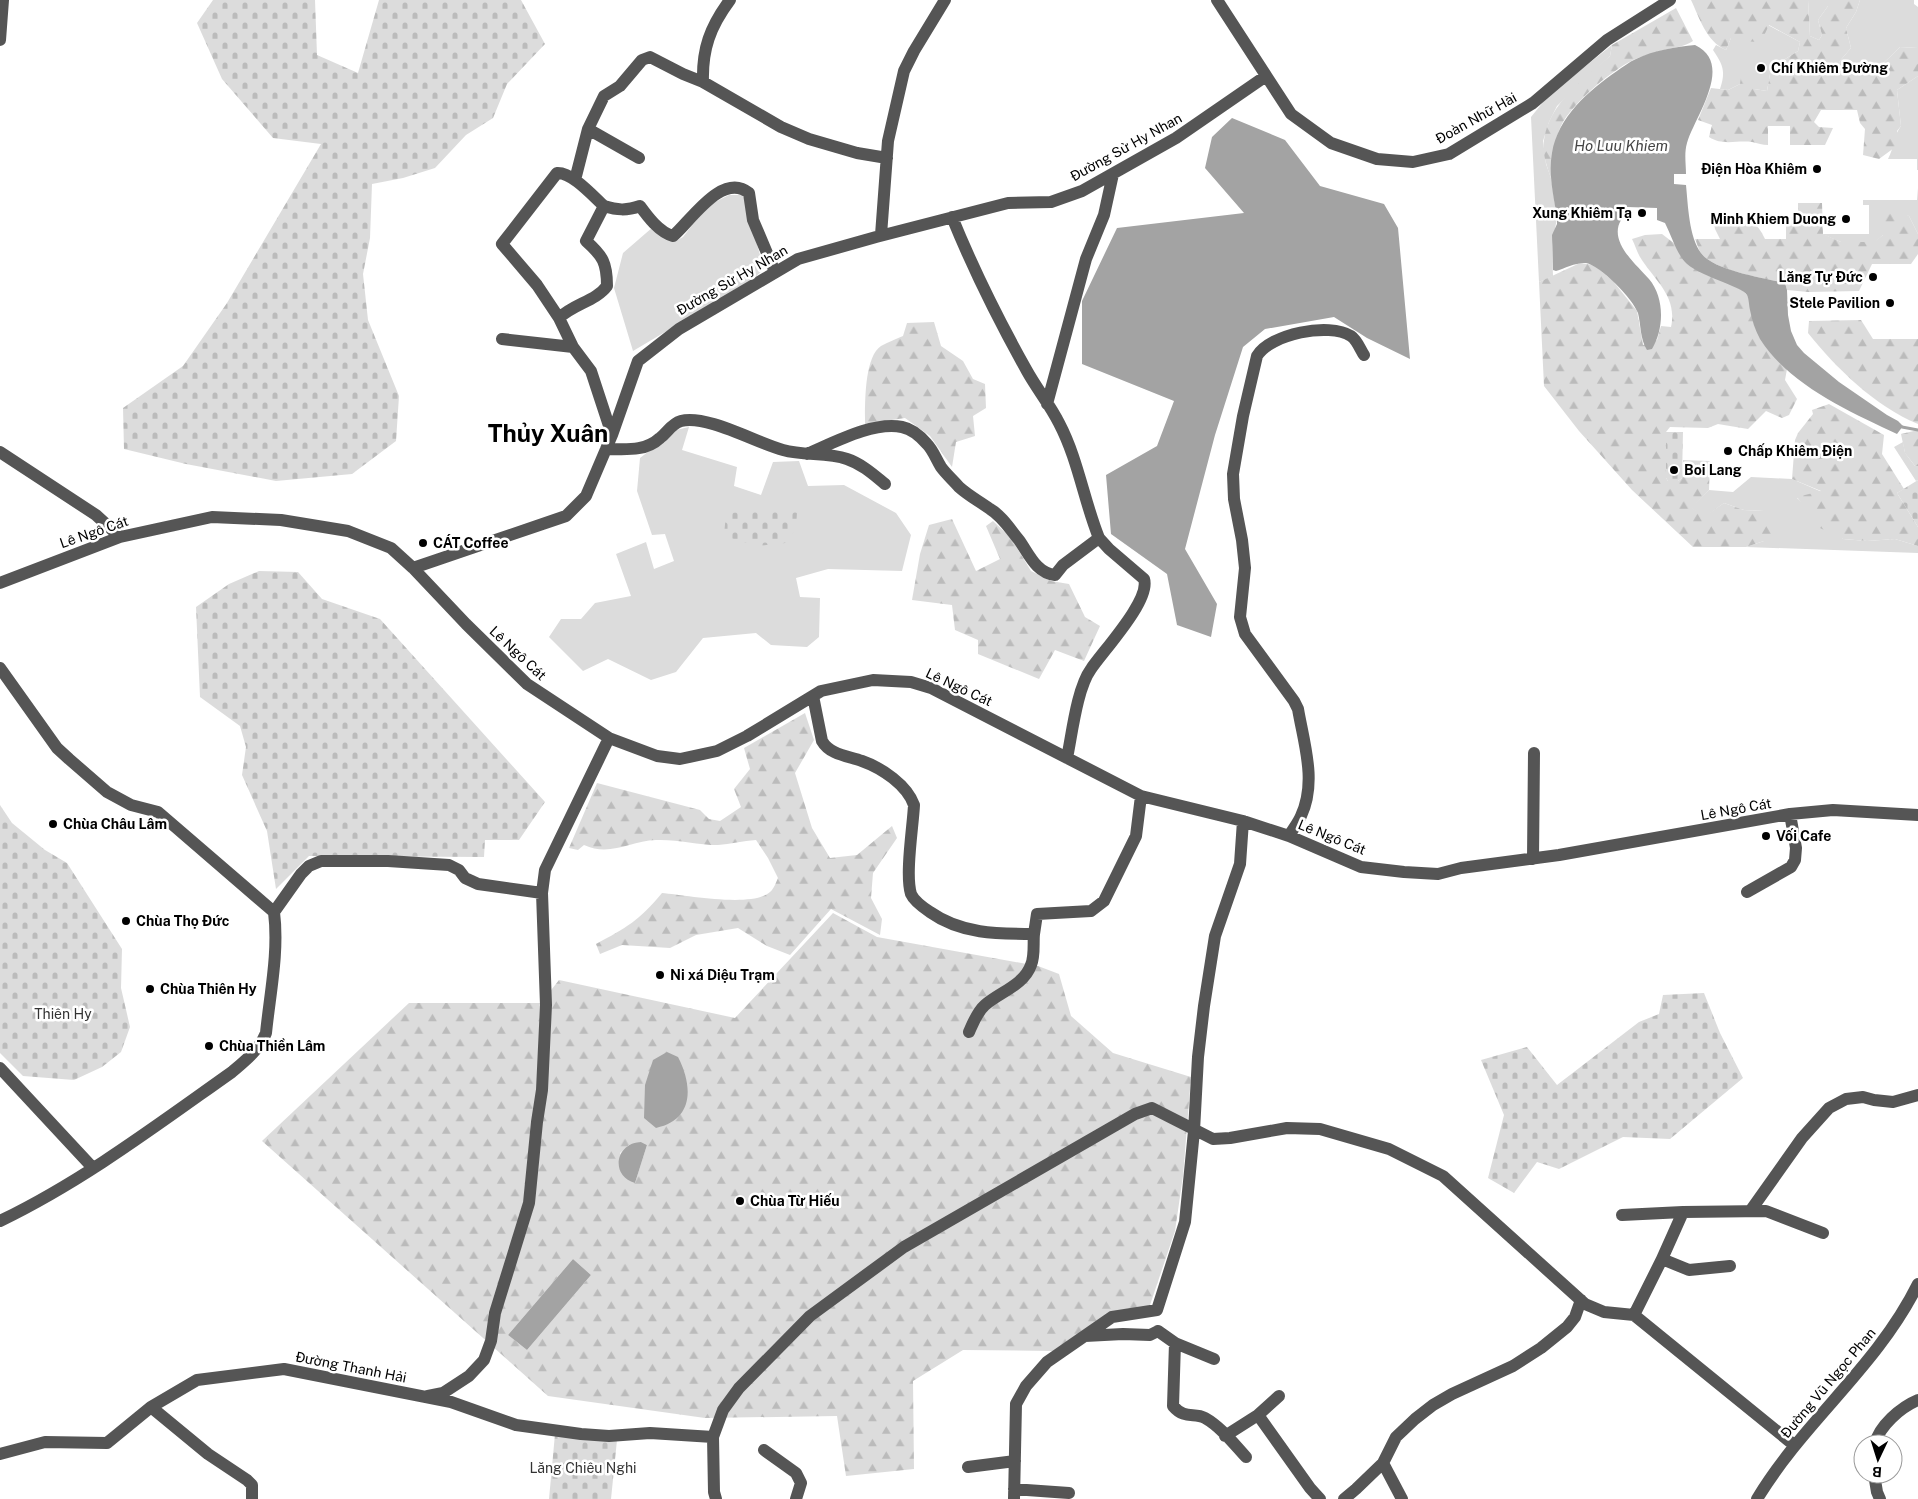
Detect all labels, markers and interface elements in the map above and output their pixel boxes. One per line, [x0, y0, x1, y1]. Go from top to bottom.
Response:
place label: Chí Khiêm Đường [1771, 60, 1888, 76]
marker: Chí Khiêm Đường [1755, 62, 1767, 74]
street label: Đoàn Nhữ Hài [1433, 89, 1519, 147]
street label: Đường Sử Hy Nhan [1067, 110, 1185, 184]
water label: Ho Luu Khiem [1574, 137, 1668, 154]
place label: Điện Hòa Khiêm [1701, 161, 1807, 177]
marker: Điện Hòa Khiêm [1811, 163, 1823, 175]
place label: Xung Khiêm Tạ [1532, 205, 1632, 221]
marker: Xung Khiêm Tạ [1636, 207, 1648, 219]
place label: Minh Khiem Duong [1710, 211, 1836, 227]
marker: Minh Khiem Duong [1840, 213, 1852, 225]
street label: Đường Sử Hy Nhan [674, 242, 790, 318]
place label: Lăng Tự Đức [1779, 269, 1863, 285]
marker: Lăng Tự Đức [1867, 271, 1879, 283]
place label: Stele Pavilion [1789, 295, 1880, 311]
marker: Stele Pavilion [1884, 297, 1896, 309]
district label: Thủy Xuân [488, 419, 608, 447]
place label: Chấp Khiêm Điện [1738, 443, 1852, 459]
marker: Chấp Khiêm Điện [1722, 445, 1734, 457]
place label: Boi Lang [1684, 462, 1742, 478]
marker: Boi Lang [1668, 464, 1680, 476]
street label: Lê Ngô Cát [58, 513, 130, 551]
place label: CÁT Coffee [433, 534, 508, 551]
marker: CÁT Coffee [417, 537, 429, 549]
street label: Lê Ngô Cát [486, 623, 550, 683]
street label: Lê Ngô Cát [923, 665, 995, 709]
street label: Lê Ngô Cát [1699, 795, 1773, 823]
place label: Chùa Châu Lâm [63, 816, 167, 832]
street label: Lê Ngô Cát [1296, 816, 1368, 858]
marker: Chùa Châu Lâm [47, 818, 59, 830]
place label: Vối Cafe [1776, 828, 1831, 844]
marker: Vối Cafe [1760, 830, 1772, 842]
place label: Chùa Thọ Đức [136, 913, 230, 929]
marker: Chùa Thọ Đức [120, 915, 132, 927]
place label: Ni xá Diệu Trạm [670, 967, 775, 983]
marker: Ni xá Diệu Trạm [654, 969, 666, 981]
place label: Chùa Thiên Hy [160, 981, 257, 997]
marker: Chùa Thiên Hy [144, 983, 156, 995]
park label: Thiên Hy [34, 1006, 92, 1022]
place label: Chùa Thiền Lâm [219, 1038, 325, 1054]
marker: Chùa Thiền Lâm [203, 1040, 215, 1052]
place label: Chùa Từ Hiếu [750, 1193, 840, 1209]
marker: Chùa Từ Hiếu [734, 1195, 746, 1207]
street label: Đường Vũ Ngọc Phan [1777, 1325, 1879, 1441]
street label: Đường Thanh Hải [294, 1348, 408, 1386]
north arrow [1853, 1434, 1903, 1484]
park label: Lăng Chiêu Nghi [529, 1460, 637, 1476]
text: B [1872, 1464, 1882, 1480]

